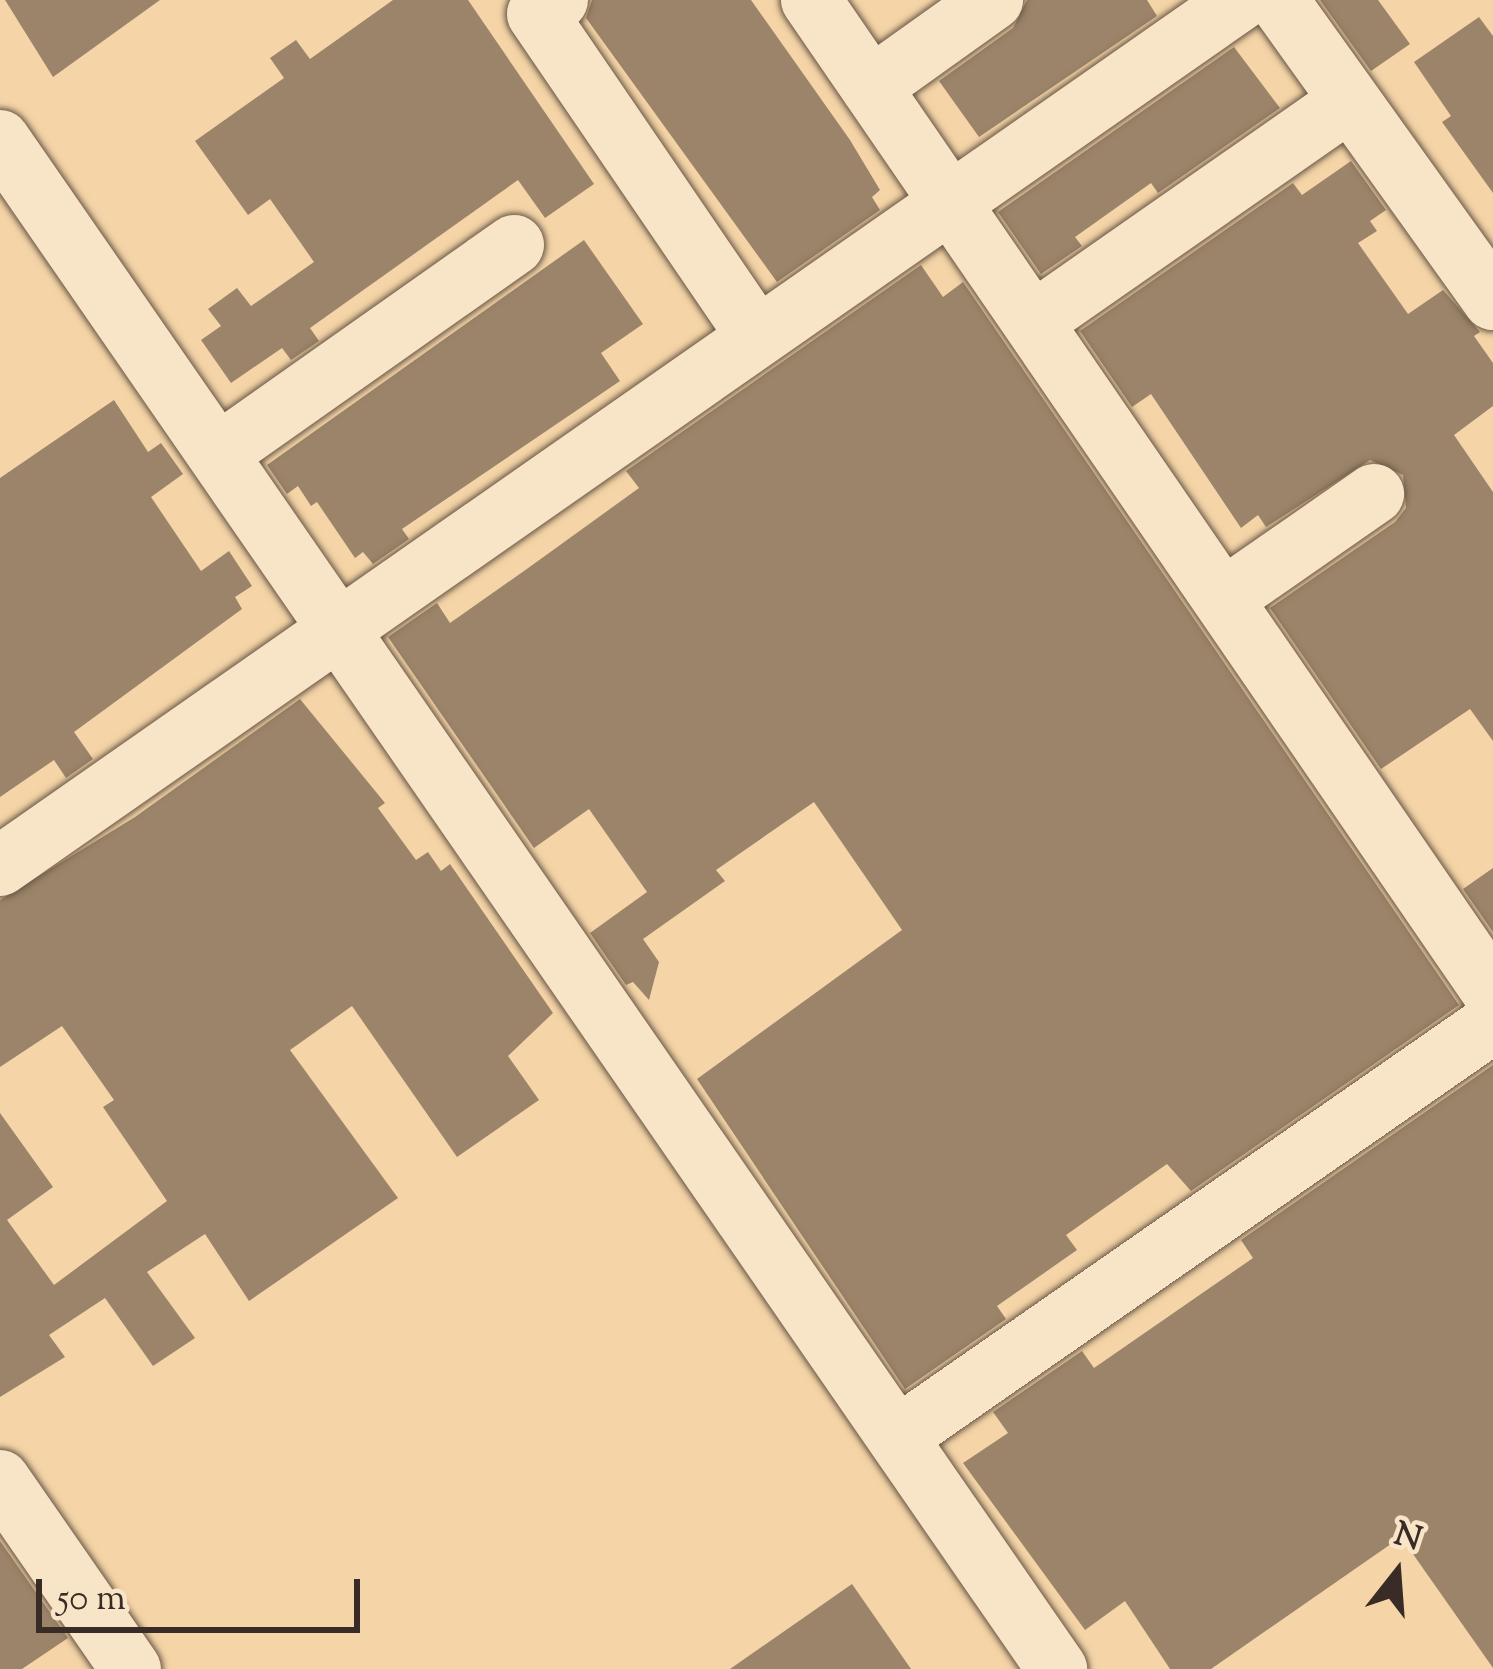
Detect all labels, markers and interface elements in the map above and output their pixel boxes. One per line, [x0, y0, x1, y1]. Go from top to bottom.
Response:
text: N [1388, 1512, 1427, 1565]
north arrow [1337, 1513, 1457, 1633]
scale bar [42, 1555, 366, 1629]
text: 50 m [57, 1574, 126, 1626]

